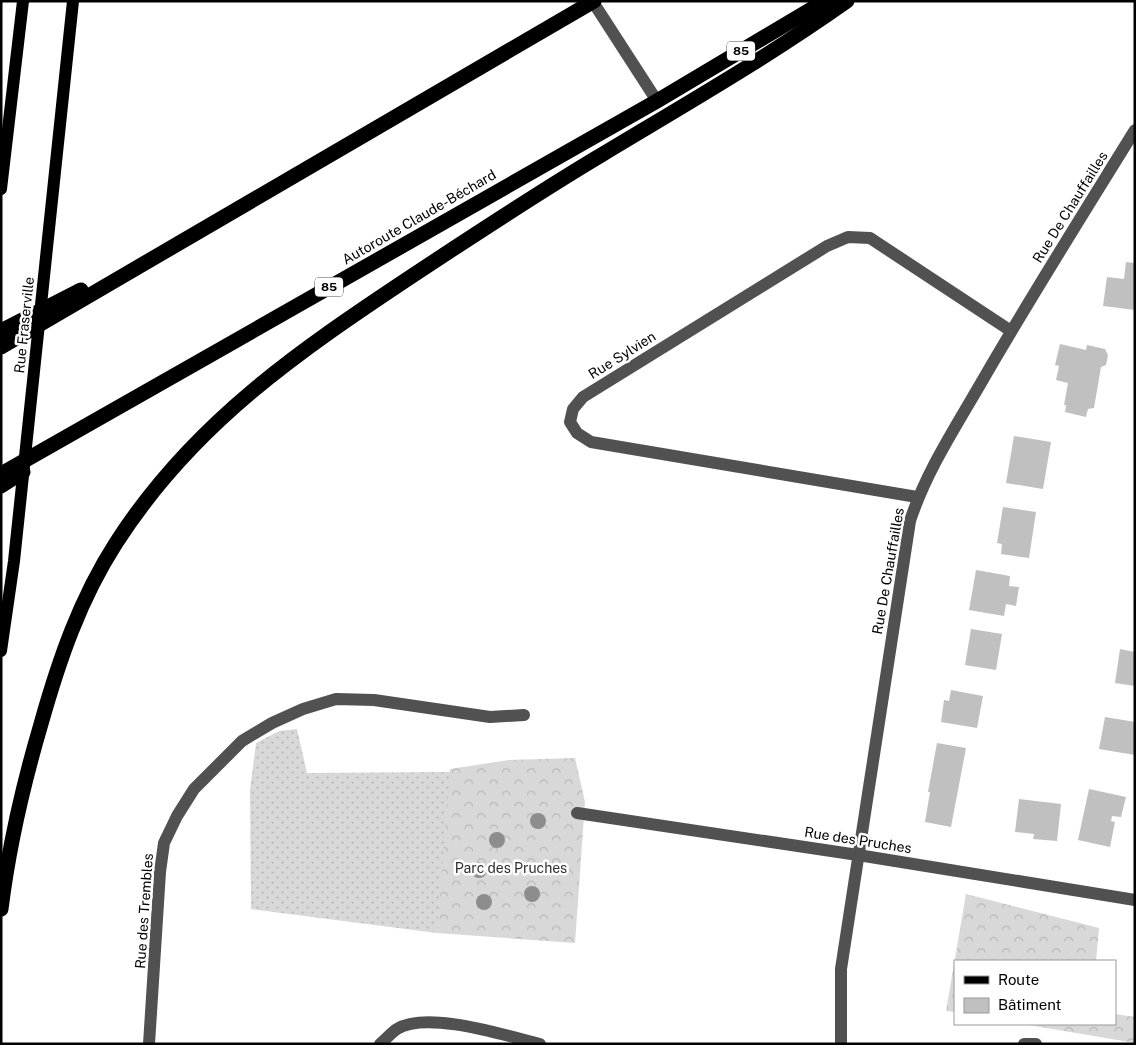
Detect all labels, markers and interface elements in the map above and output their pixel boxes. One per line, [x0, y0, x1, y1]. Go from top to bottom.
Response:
road number: 85 [727, 41, 755, 60]
street label: Rue De Chauffailles [1029, 148, 1111, 266]
street label: Autoroute Claude-Béchard [339, 166, 499, 268]
street label: Rue Fraserville [11, 276, 37, 374]
road number: 85 [315, 278, 343, 296]
street label: Rue Sylvien [585, 328, 659, 382]
street label: Rue De Chauffailles [869, 506, 907, 636]
street label: Rue des Pruches [803, 824, 913, 856]
street label: Rue des Trembles [132, 853, 156, 969]
park label: Parc des Pruches [455, 860, 567, 876]
legend [954, 960, 1116, 1025]
text: Route [998, 971, 1039, 988]
text: Bâtiment [998, 996, 1061, 1013]

